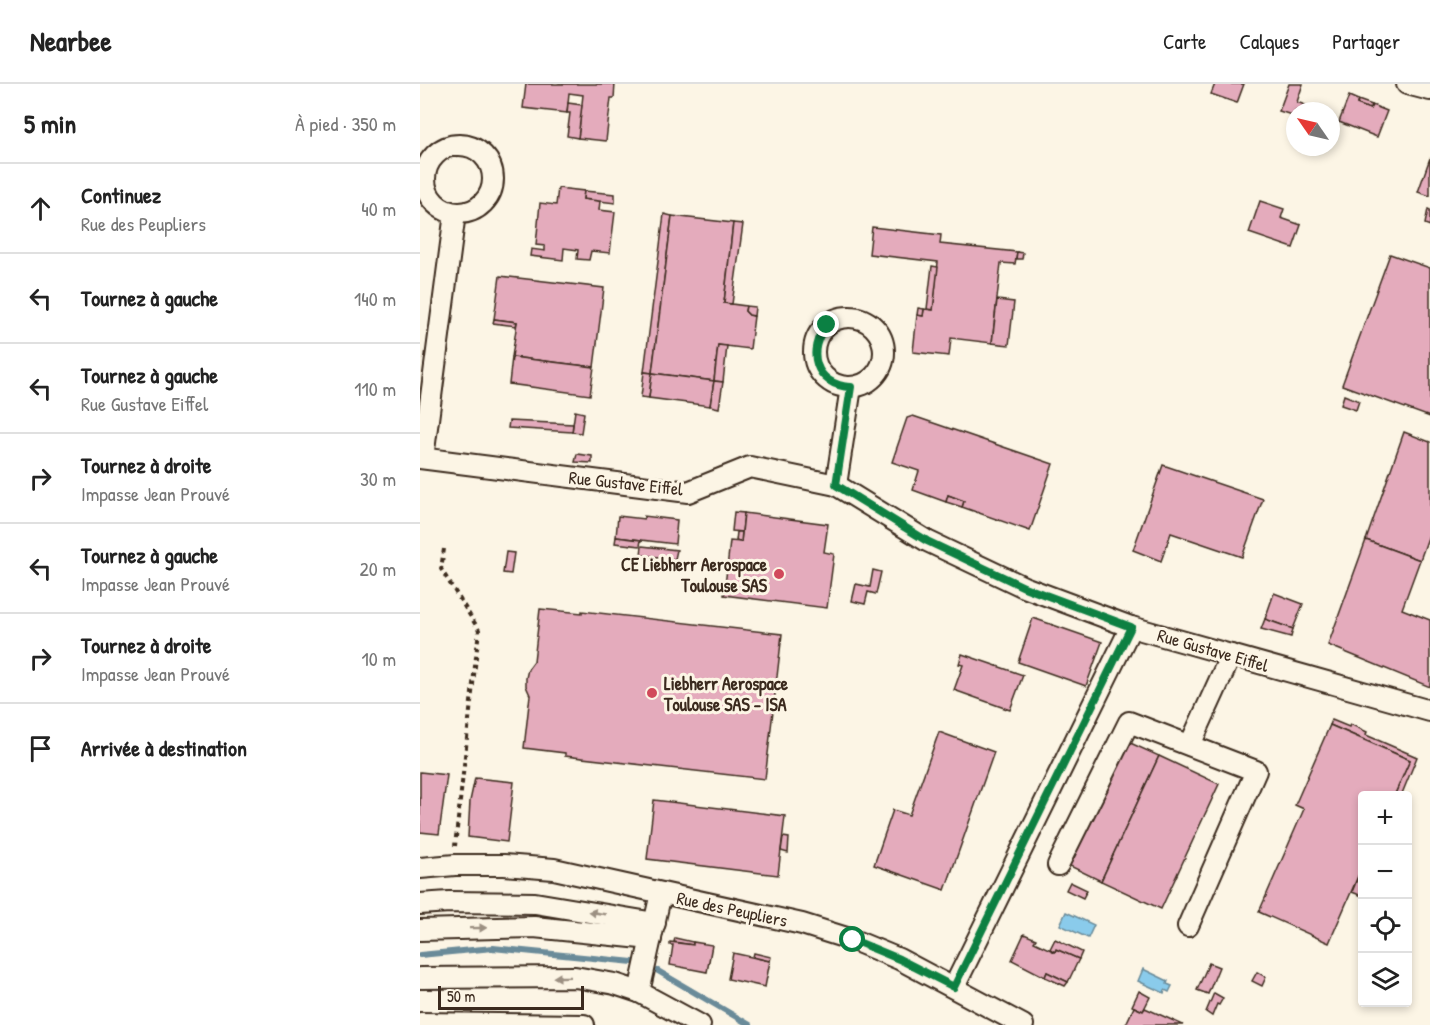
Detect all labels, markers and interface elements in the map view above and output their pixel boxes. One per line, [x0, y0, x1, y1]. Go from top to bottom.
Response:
text: Nearbee [30, 22, 112, 60]
text: Carte [1163, 27, 1206, 56]
text: Calques [1239, 27, 1299, 56]
text: Partager [1332, 27, 1400, 56]
north arrow [1286, 102, 1340, 156]
text: 5 min [24, 106, 76, 141]
text: À pied · 350 m [295, 110, 396, 137]
text: Continuez [81, 180, 161, 210]
icon: ahead [24, 192, 57, 225]
text: 40 m [361, 195, 396, 222]
text: Rue des Peupliers [81, 210, 206, 237]
icon: left [24, 282, 57, 315]
text: Tournez à gauche [81, 283, 218, 313]
text: 140 m [354, 285, 396, 312]
route end [813, 311, 839, 337]
text: Tournez à gauche [81, 360, 218, 390]
icon: left [24, 372, 57, 405]
text: 110 m [354, 375, 396, 402]
text: Rue Gustave Eiffel [81, 390, 208, 417]
text: Tournez à droite [81, 450, 211, 480]
icon: right [24, 462, 57, 495]
text: 30 m [360, 465, 396, 492]
street label: Rue Gustave Eiffel [568, 465, 684, 501]
text: Impasse Jean Prouvé [81, 480, 230, 507]
text: Tournez à gauche [81, 540, 218, 570]
icon: left [24, 552, 57, 585]
place label: CE Liebherr Aerospace Toulouse SAS [621, 552, 768, 598]
text: 20 m [359, 555, 396, 582]
marker: CE Liebherr Aerospace Toulouse SAS [772, 567, 786, 581]
text: Impasse Jean Prouvé [81, 570, 230, 597]
street label: Rue Gustave Eiffel [1154, 622, 1272, 678]
text: Tournez à droite [81, 630, 211, 660]
icon: right [24, 642, 57, 675]
text: 10 m [362, 645, 396, 672]
text: Impasse Jean Prouvé [81, 660, 230, 687]
place label: Liebherr Aerospace Toulouse SAS - ISA [663, 671, 789, 717]
marker: Liebherr Aerospace Toulouse SAS - ISA [645, 686, 659, 700]
icon: arrive [24, 732, 57, 765]
text: Arrivée à destination [81, 733, 247, 763]
map controls [1358, 791, 1412, 1007]
button: + [1358, 791, 1412, 845]
button: − [1358, 845, 1412, 899]
street label: Rue des Peupliers [674, 885, 790, 933]
button: locate [1358, 899, 1412, 953]
one-way arrow [587, 909, 606, 918]
one-way arrow [469, 923, 488, 932]
route start [839, 926, 865, 952]
button: layers [1358, 953, 1412, 1007]
one-way arrow [553, 972, 572, 982]
scale bar [438, 983, 584, 1010]
text: 50 m [447, 985, 476, 1007]

